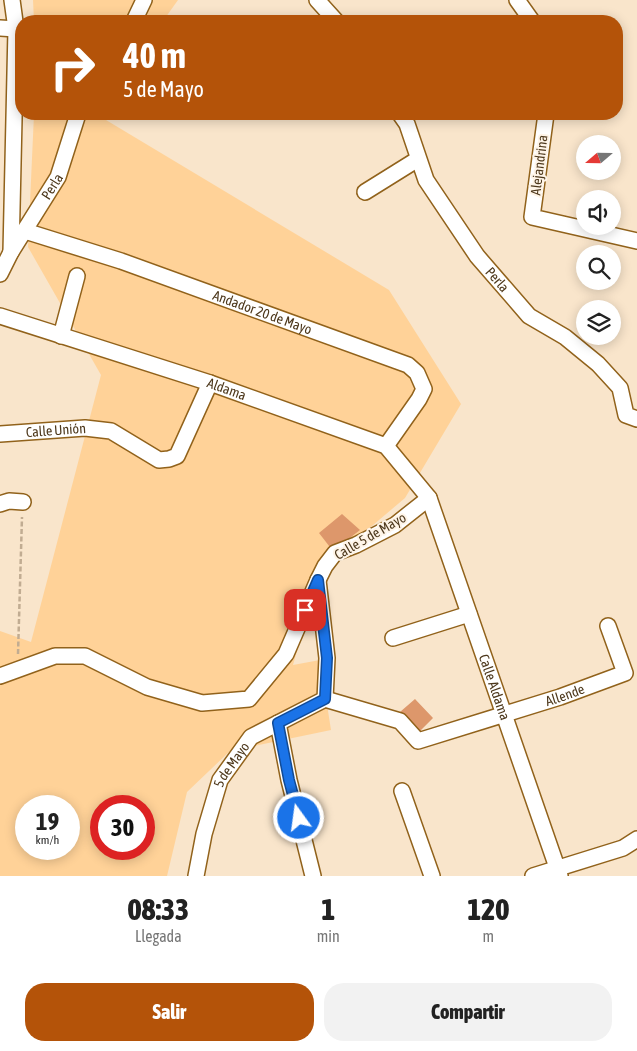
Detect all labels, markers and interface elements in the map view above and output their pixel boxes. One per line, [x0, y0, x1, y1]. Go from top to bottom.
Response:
icon: right [40, 35, 105, 100]
text: 40 m [123, 35, 186, 75]
text: 5 de Mayo [123, 76, 204, 102]
street label: Alejandrina [527, 134, 551, 196]
north arrow [576, 135, 621, 180]
map controls [576, 135, 621, 345]
street label: Perla [38, 171, 66, 202]
button: sound [576, 190, 621, 235]
button: search [576, 245, 621, 290]
street label: Perla [482, 264, 512, 295]
street label: Andador 20 de Mayo [211, 287, 314, 338]
button: layers [576, 300, 621, 345]
street label: Aldama [205, 375, 248, 403]
street label: Calle Unión [25, 420, 86, 440]
street label: Calle 5 de Mayo [331, 509, 409, 563]
pin [284, 589, 326, 631]
icon: arrive [291, 596, 319, 624]
street label: Calle Aldama [476, 652, 513, 722]
street label: Allende [543, 681, 587, 709]
street label: 5 de Mayo [210, 739, 253, 789]
position arrow [272, 791, 324, 843]
speed limit sign: 30 [90, 795, 155, 860]
text: 19 [36, 807, 59, 835]
text: km/h [36, 833, 59, 847]
text: 08:33 [127, 892, 189, 926]
text: 1 [321, 892, 335, 926]
text: 120 [467, 892, 509, 926]
text: Llegada [135, 927, 182, 945]
text: min [317, 927, 340, 945]
text: m [483, 927, 494, 945]
button: Salir [25, 983, 314, 1041]
button: Compartir [324, 983, 612, 1041]

